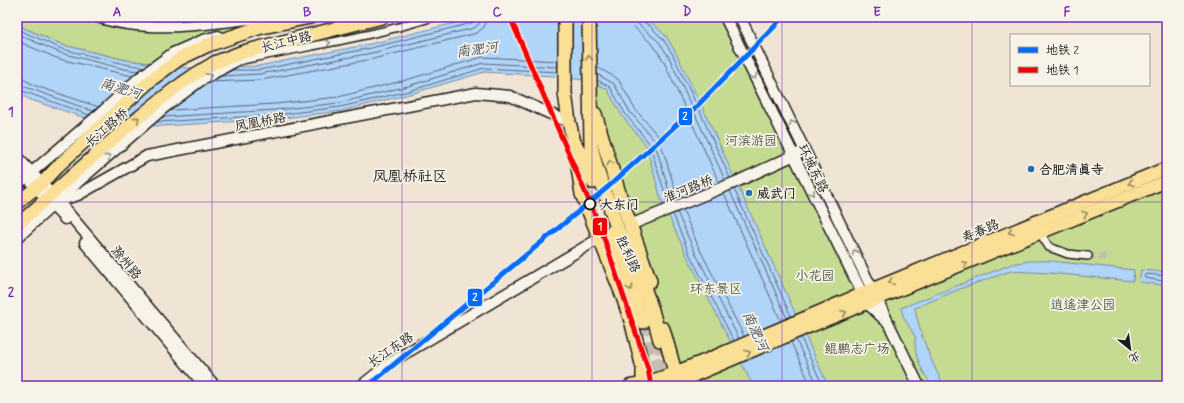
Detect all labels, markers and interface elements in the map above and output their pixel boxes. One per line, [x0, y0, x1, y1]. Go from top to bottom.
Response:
text: A [113, 4, 121, 21]
text: B [303, 4, 312, 21]
text: C [492, 4, 502, 21]
text: D [683, 4, 692, 21]
text: E [873, 4, 881, 21]
text: F [1064, 4, 1071, 21]
street label: 长江中路 [259, 28, 314, 57]
legend [1010, 34, 1150, 86]
water label: 南淝河 [455, 38, 501, 62]
one-way arrow [324, 39, 331, 48]
text: 地铁 2 [1046, 43, 1079, 59]
one-way arrow [585, 55, 593, 61]
text: 地铁 1 [1046, 63, 1079, 79]
one-way arrow [205, 73, 212, 81]
one-way arrow [749, 73, 757, 80]
water label: 南淝河 [98, 74, 145, 104]
text: 1 [8, 104, 14, 121]
street label: 长江路桥 [82, 105, 132, 152]
line badge: 2 [678, 107, 693, 126]
street label: 凤凰桥路 [233, 109, 287, 136]
text: 2 [682, 110, 688, 124]
one-way arrow [132, 116, 140, 123]
one-way arrow [789, 119, 796, 127]
park label: 河滨游园 [725, 133, 777, 150]
street label: 环城东路 [794, 142, 832, 196]
one-way arrow [103, 154, 110, 161]
one-way arrow [606, 160, 615, 167]
place label: 合肥清真寺 [1039, 162, 1104, 179]
marker: 合肥清真寺 [1026, 164, 1036, 174]
district label: 凤凰桥社区 [372, 167, 448, 187]
street label: 淮河路桥 [661, 172, 716, 207]
one-way arrow [1127, 178, 1135, 186]
place label: 威武门 [757, 186, 796, 203]
marker: 威武门 [744, 188, 754, 198]
one-way arrow [807, 189, 815, 197]
marker: 大东门 [583, 197, 597, 211]
place label: 大东门 [600, 197, 639, 214]
one-way arrow [1081, 211, 1088, 219]
street label: 寿春路 [959, 216, 1002, 247]
line badge: 1 [592, 217, 608, 236]
text: 1 [598, 220, 603, 234]
one-way arrow [1007, 227, 1015, 235]
street label: 胜利路 [612, 233, 644, 276]
street label: 滁州路 [107, 243, 145, 283]
one-way arrow [852, 249, 860, 256]
one-way arrow [961, 260, 968, 268]
park label: 小花园 [795, 268, 835, 285]
one-way arrow [887, 278, 894, 286]
park label: 环东景区 [690, 281, 742, 298]
text: 2 [8, 284, 15, 301]
one-way arrow [626, 284, 634, 291]
line badge: 2 [467, 288, 483, 307]
text: 2 [472, 291, 478, 305]
park label: 逍遥津公园 [1050, 297, 1116, 314]
water label: 南淝河 [738, 309, 773, 356]
one-way arrow [841, 309, 848, 317]
street label: 长江东路 [365, 329, 417, 372]
north arrow [1110, 329, 1150, 369]
park label: 鲲鹏志广场 [824, 341, 890, 358]
text: 北 [1126, 348, 1143, 366]
one-way arrow [743, 350, 751, 358]

